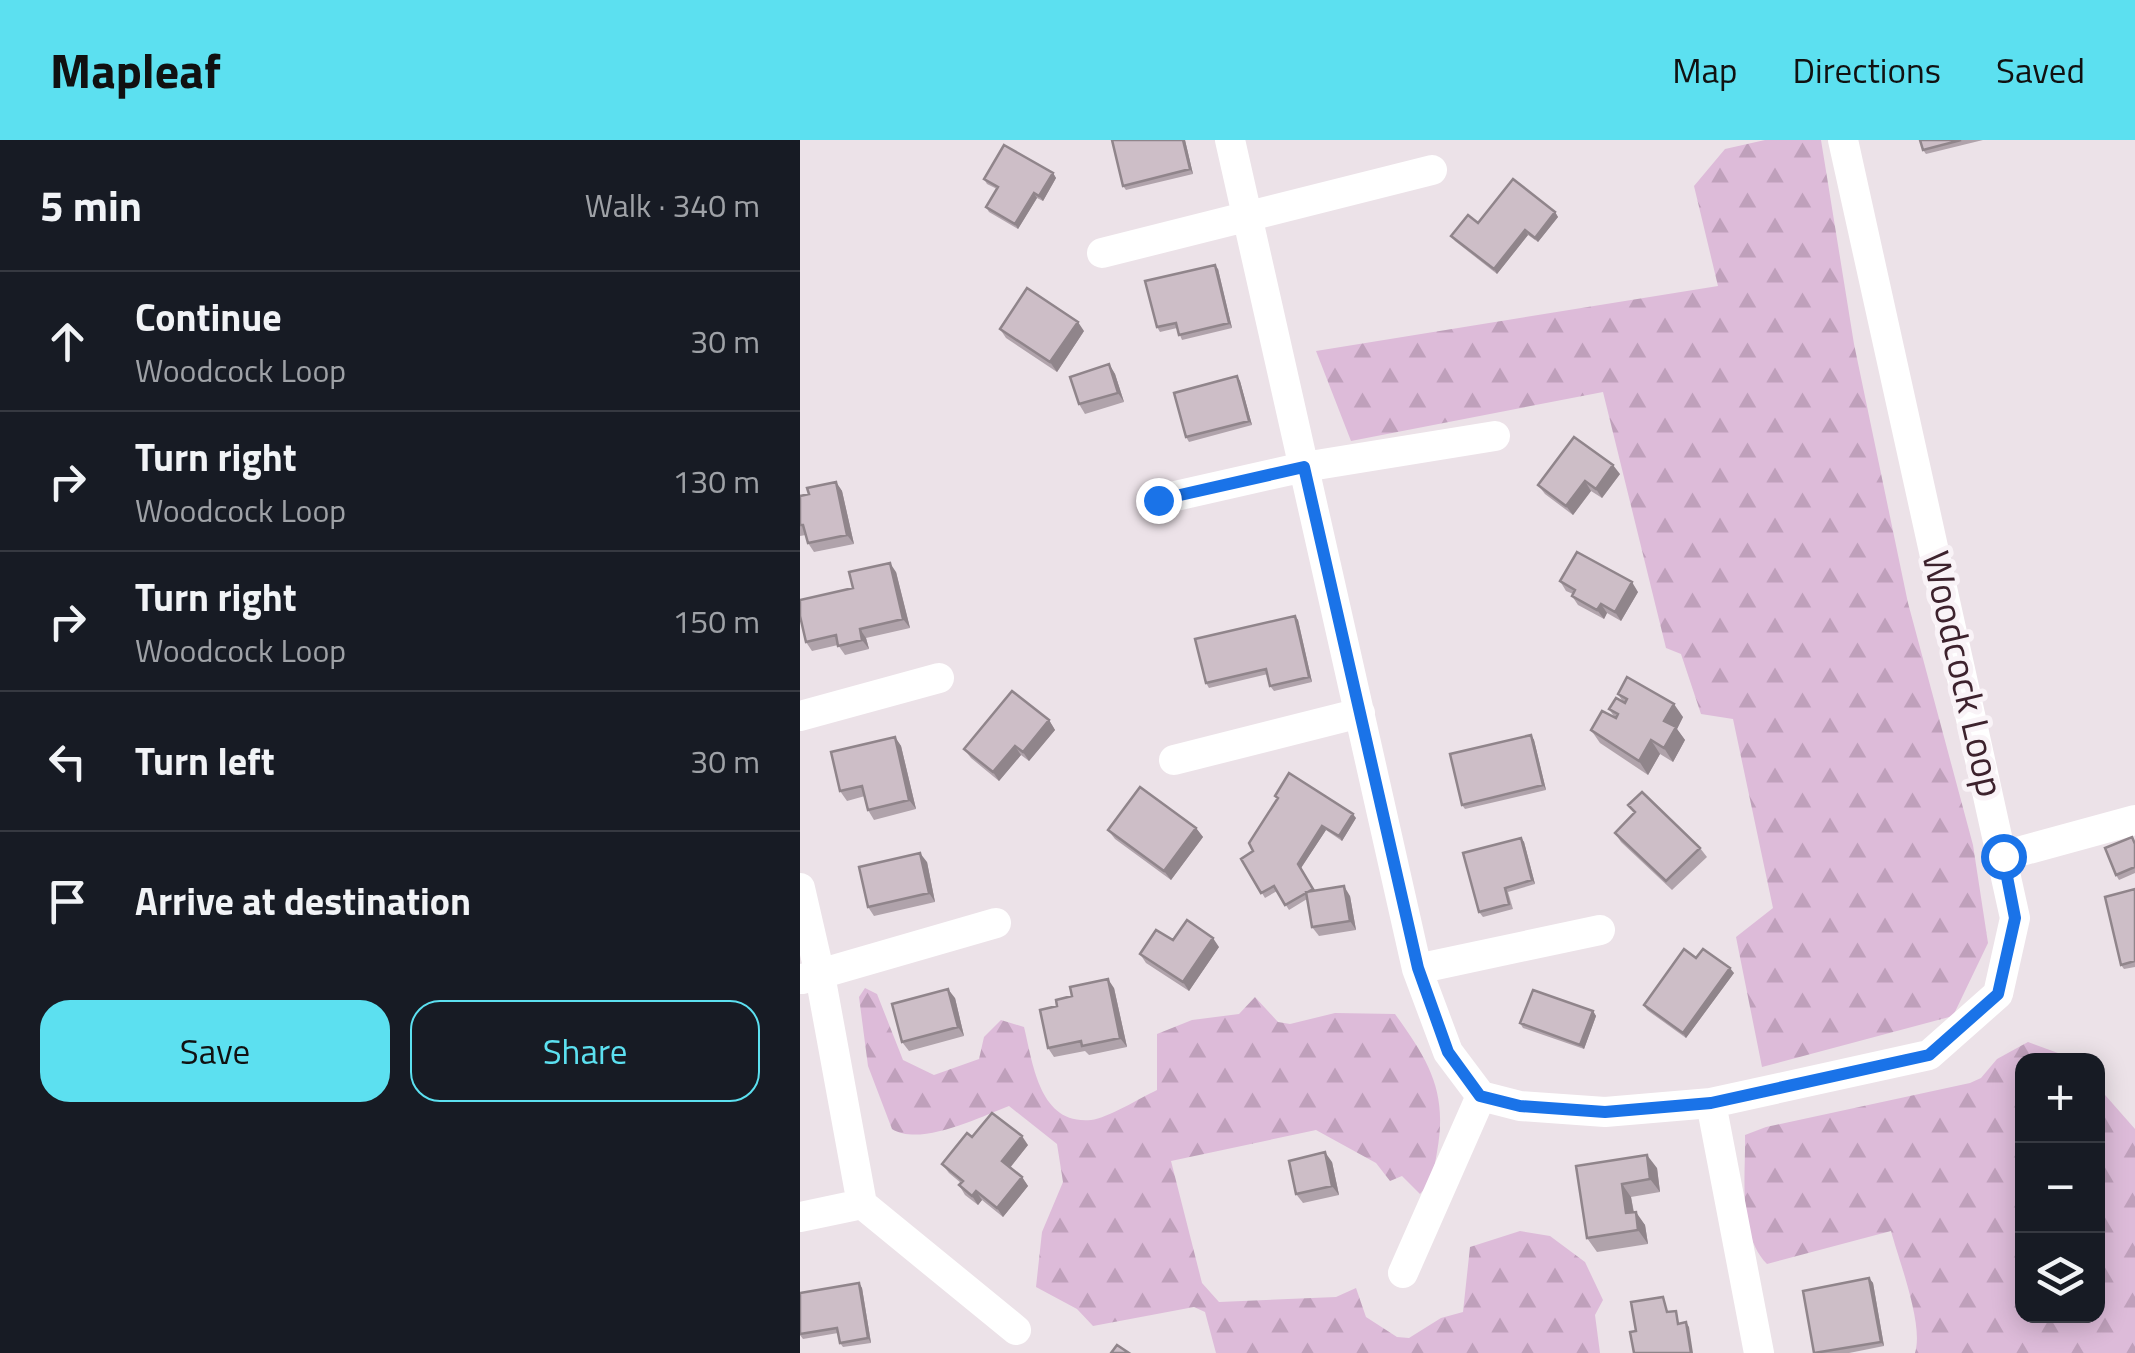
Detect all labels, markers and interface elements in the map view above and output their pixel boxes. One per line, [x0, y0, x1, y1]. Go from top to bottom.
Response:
text: Mapleaf [50, 34, 221, 107]
text: Map [1672, 43, 1738, 97]
text: Directions [1793, 43, 1941, 97]
text: Saved [1996, 43, 2085, 97]
text: 5 min [40, 173, 142, 237]
text: Walk · 340 m [585, 181, 760, 229]
text: Continue [135, 288, 282, 346]
icon: ahead [40, 314, 95, 369]
text: 30 m [690, 317, 760, 365]
text: Woodcock Loop [135, 346, 346, 394]
text: Turn right [135, 428, 297, 486]
icon: right [40, 454, 95, 509]
text: 130 m [672, 457, 760, 505]
route end [1136, 478, 1182, 524]
text: Woodcock Loop [135, 486, 346, 534]
street label: Woodcock Loop [1908, 545, 2020, 803]
text: Turn right [135, 568, 297, 626]
icon: right [40, 594, 95, 649]
text: 150 m [672, 597, 760, 645]
text: Woodcock Loop [135, 626, 346, 674]
text: Turn left [135, 732, 275, 790]
icon: left [40, 734, 95, 789]
text: 30 m [690, 737, 760, 785]
route start [1981, 834, 2027, 880]
text: Arrive at destination [135, 872, 471, 930]
icon: arrive [40, 874, 95, 929]
button: Save [40, 1000, 390, 1102]
button: Share [410, 1000, 760, 1102]
map controls [2015, 1053, 2105, 1323]
button: + [2015, 1053, 2105, 1143]
button: − [2015, 1143, 2105, 1233]
button: layers [2015, 1233, 2105, 1323]

